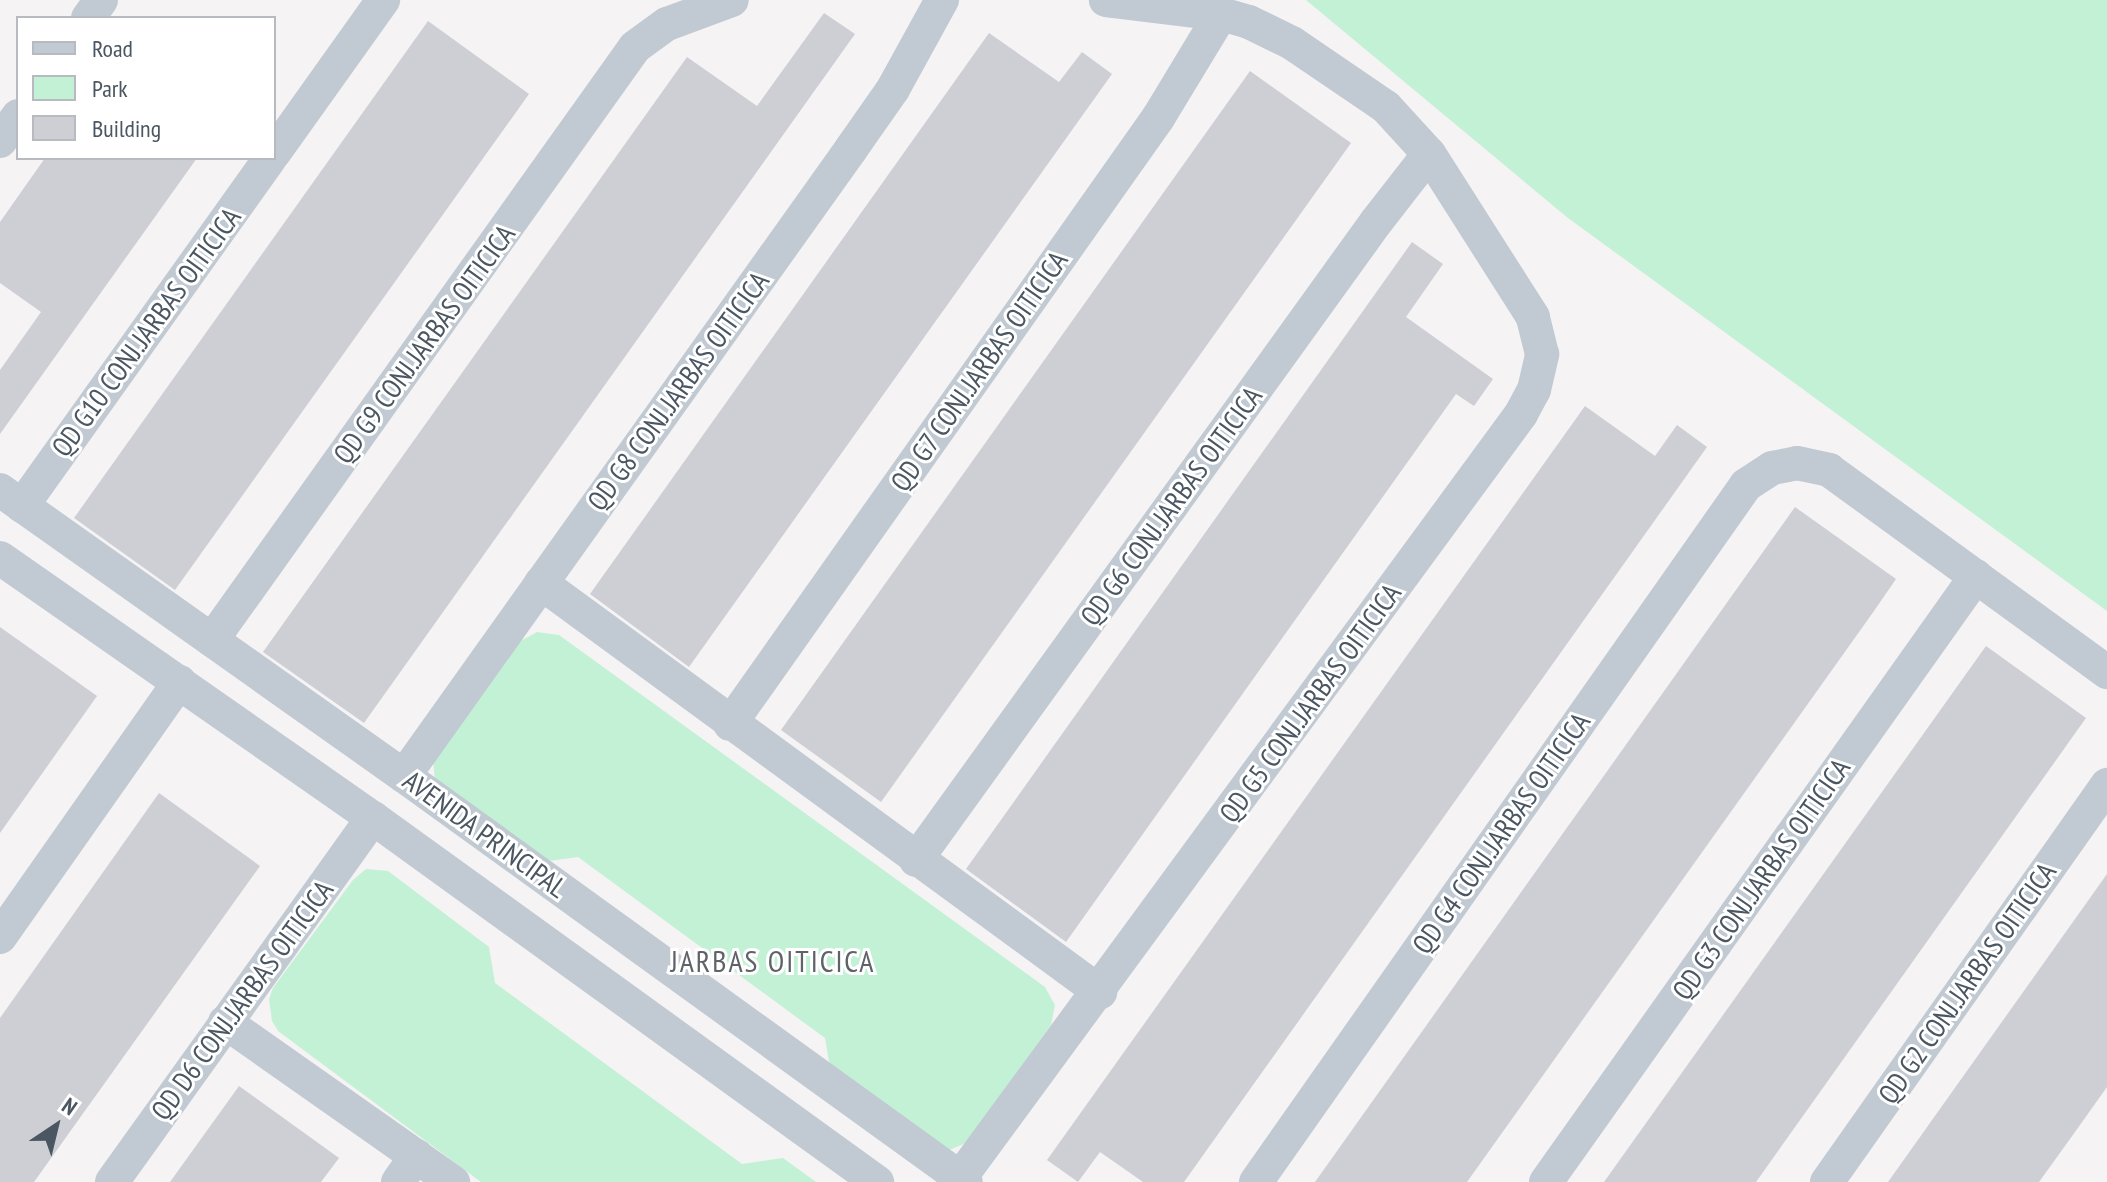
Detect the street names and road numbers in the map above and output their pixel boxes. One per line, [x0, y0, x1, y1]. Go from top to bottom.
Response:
street label: QD G10 CONJ.JARBAS OITICICA [44, 201, 248, 463]
street label: QD G9 CONJ.JARBAS OITICICA [326, 218, 522, 470]
street label: QD G7 CONJ.JARBAS OITICICA [883, 244, 1075, 498]
street label: QD G8 CONJ.JARBAS OITICICA [580, 265, 776, 517]
street label: QD G6 CONJ.JARBAS OITICICA [1073, 380, 1269, 632]
street label: QD G5 CONJ.JARBAS OITICICA [1212, 577, 1408, 829]
street label: QD G4 CONJ.JARBAS OITICICA [1405, 706, 1597, 960]
street label: QD G3 CONJ.JARBAS OITICICA [1665, 752, 1857, 1006]
street label: AVENIDA PRINCIPAL [396, 763, 574, 905]
street label: QD G2 CONJ.JARBAS OITICICA [1871, 856, 2063, 1110]
street label: QD D6 CONJ.JARBAS OITICICA [144, 874, 340, 1126]

